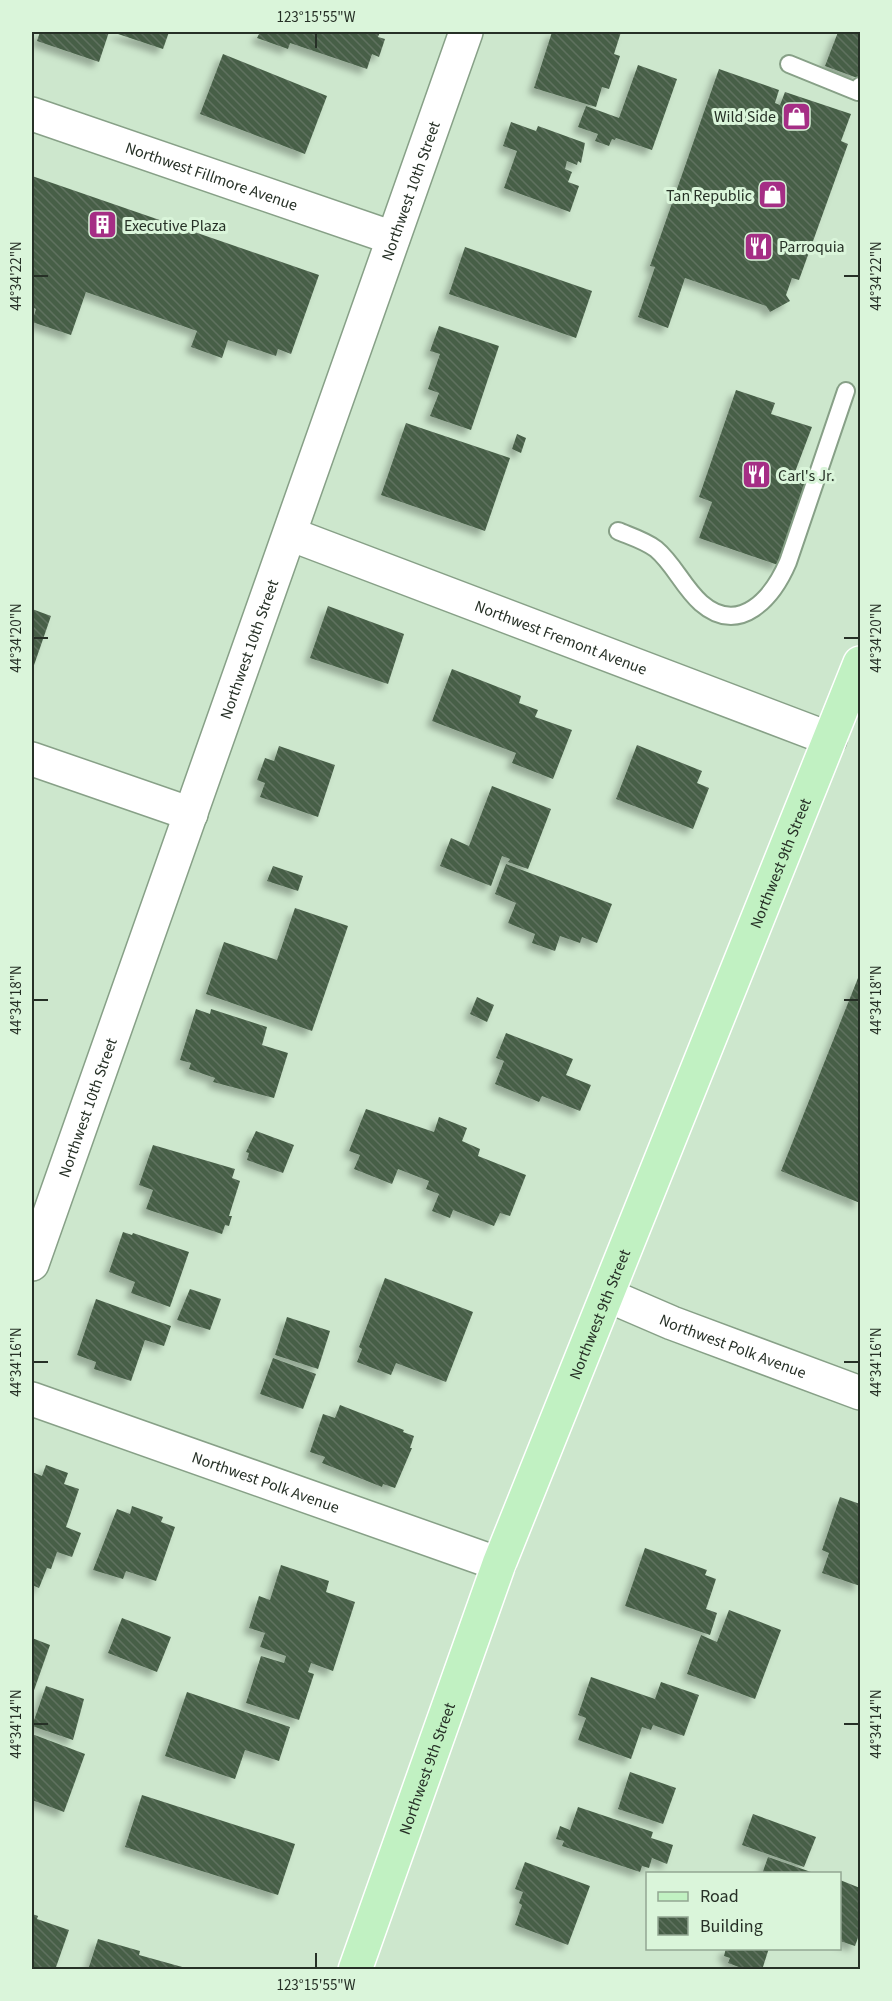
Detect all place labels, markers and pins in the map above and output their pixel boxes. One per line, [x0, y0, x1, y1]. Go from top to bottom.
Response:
shop icon: Wild Side [781, 100, 813, 132]
place label: Wild Side [714, 106, 776, 128]
shop icon: Tan Republic [757, 179, 789, 211]
place label: Tan Republic [666, 185, 752, 207]
building icon: Executive Plaza [87, 209, 119, 241]
place label: Executive Plaza [124, 215, 226, 237]
restaurant icon: Parroquia [742, 230, 774, 262]
place label: Parroquia [779, 236, 845, 258]
restaurant icon: Carl's Jr. [741, 459, 773, 491]
place label: Carl's Jr. [778, 465, 835, 487]

